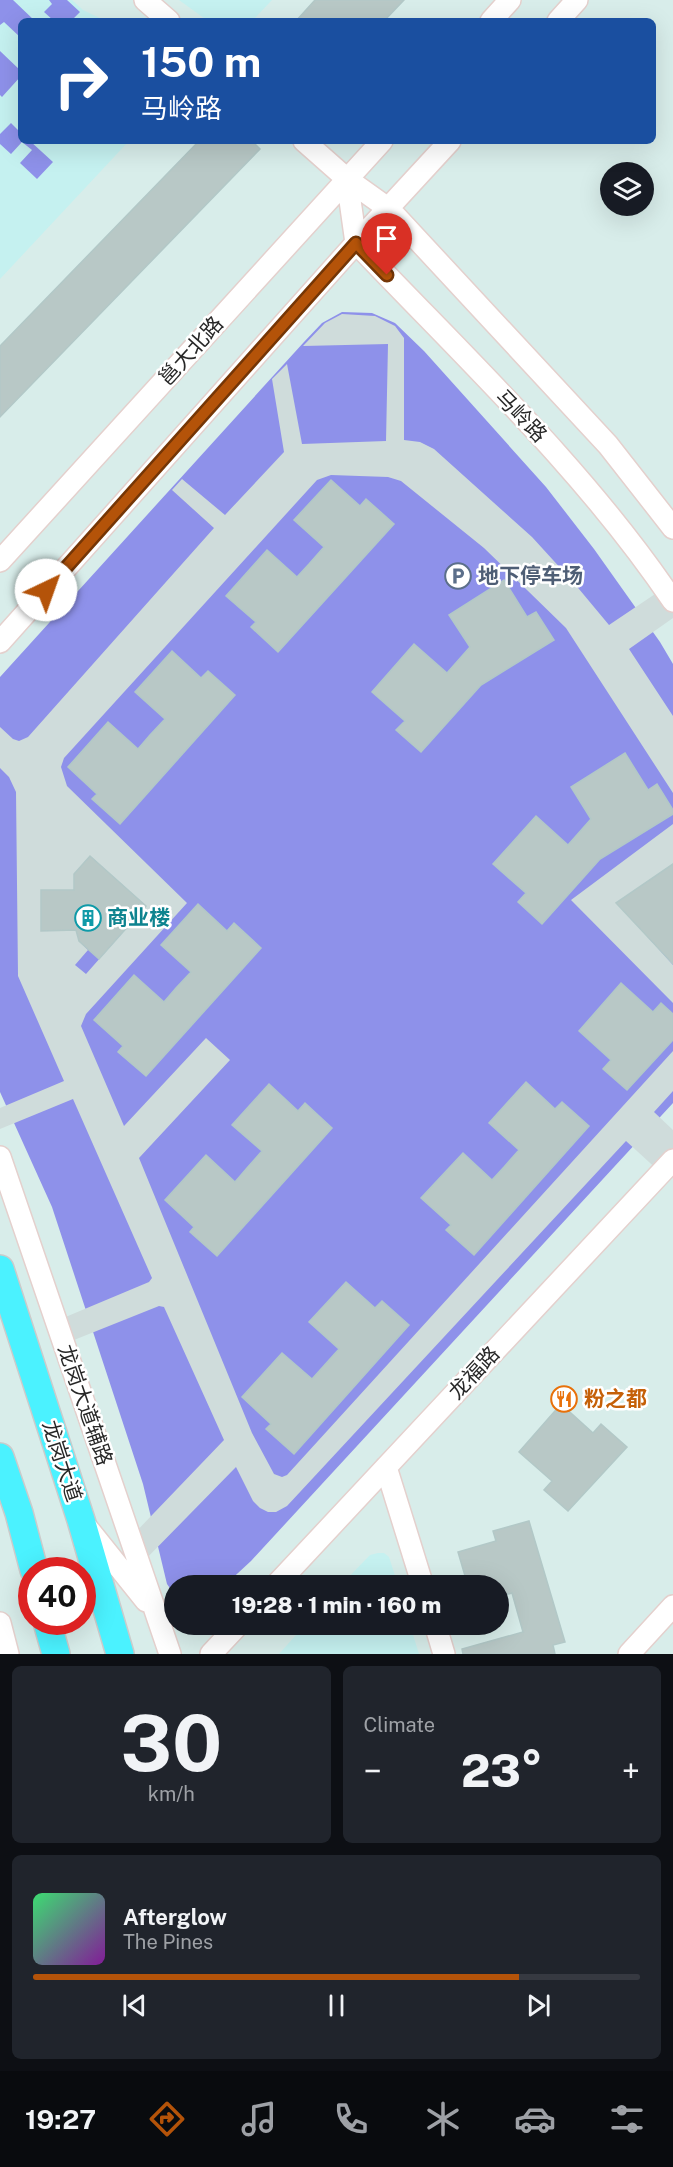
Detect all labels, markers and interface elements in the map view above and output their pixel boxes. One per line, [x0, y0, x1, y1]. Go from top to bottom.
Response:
text: 150 m [141, 37, 261, 86]
icon: right [42, 42, 120, 120]
text: 马岭路 [141, 92, 222, 124]
map controls [600, 162, 654, 216]
button: layers [600, 162, 654, 216]
pin [361, 213, 412, 275]
icon: arrive [370, 222, 403, 255]
street label: 邕大北路 [153, 311, 228, 390]
street label: 马岭路 [490, 384, 552, 447]
position arrow [14, 558, 78, 622]
parking icon: 地下停车场 [443, 561, 473, 591]
place label: 地下停车场 [478, 563, 583, 588]
building icon: 商业楼 [73, 903, 103, 933]
place label: 商业楼 [107, 905, 170, 930]
street label: 龙岗大道辅路 [53, 1341, 117, 1469]
street label: 龙福路 [443, 1341, 504, 1404]
restaurant icon: 粉之都 [549, 1384, 579, 1414]
place label: 粉之都 [584, 1386, 647, 1411]
street label: 龙岗大道 [37, 1417, 87, 1505]
speed limit sign: 40 [18, 1557, 96, 1635]
text: 19:28 · 1 min · 160 m [232, 1592, 441, 1618]
text: 30 [120, 1697, 222, 1789]
text: Climate [364, 1713, 435, 1737]
text: 23° [461, 1744, 543, 1797]
text: − [364, 1752, 382, 1790]
text: + [622, 1752, 640, 1790]
text: km/h [148, 1782, 195, 1806]
text: Afterglow [123, 1904, 227, 1930]
text: The Pines [123, 1930, 213, 1954]
icon: previous [118, 1989, 151, 2022]
icon: pause [320, 1989, 353, 2022]
icon: next [522, 1989, 555, 2022]
icon: directions [146, 2098, 188, 2140]
icon: music [238, 2098, 280, 2140]
icon: phone [330, 2098, 372, 2140]
icon: climate [422, 2098, 464, 2140]
icon: car [514, 2098, 556, 2140]
icon: filters [606, 2098, 648, 2140]
text: 19:27 [25, 2103, 96, 2135]

